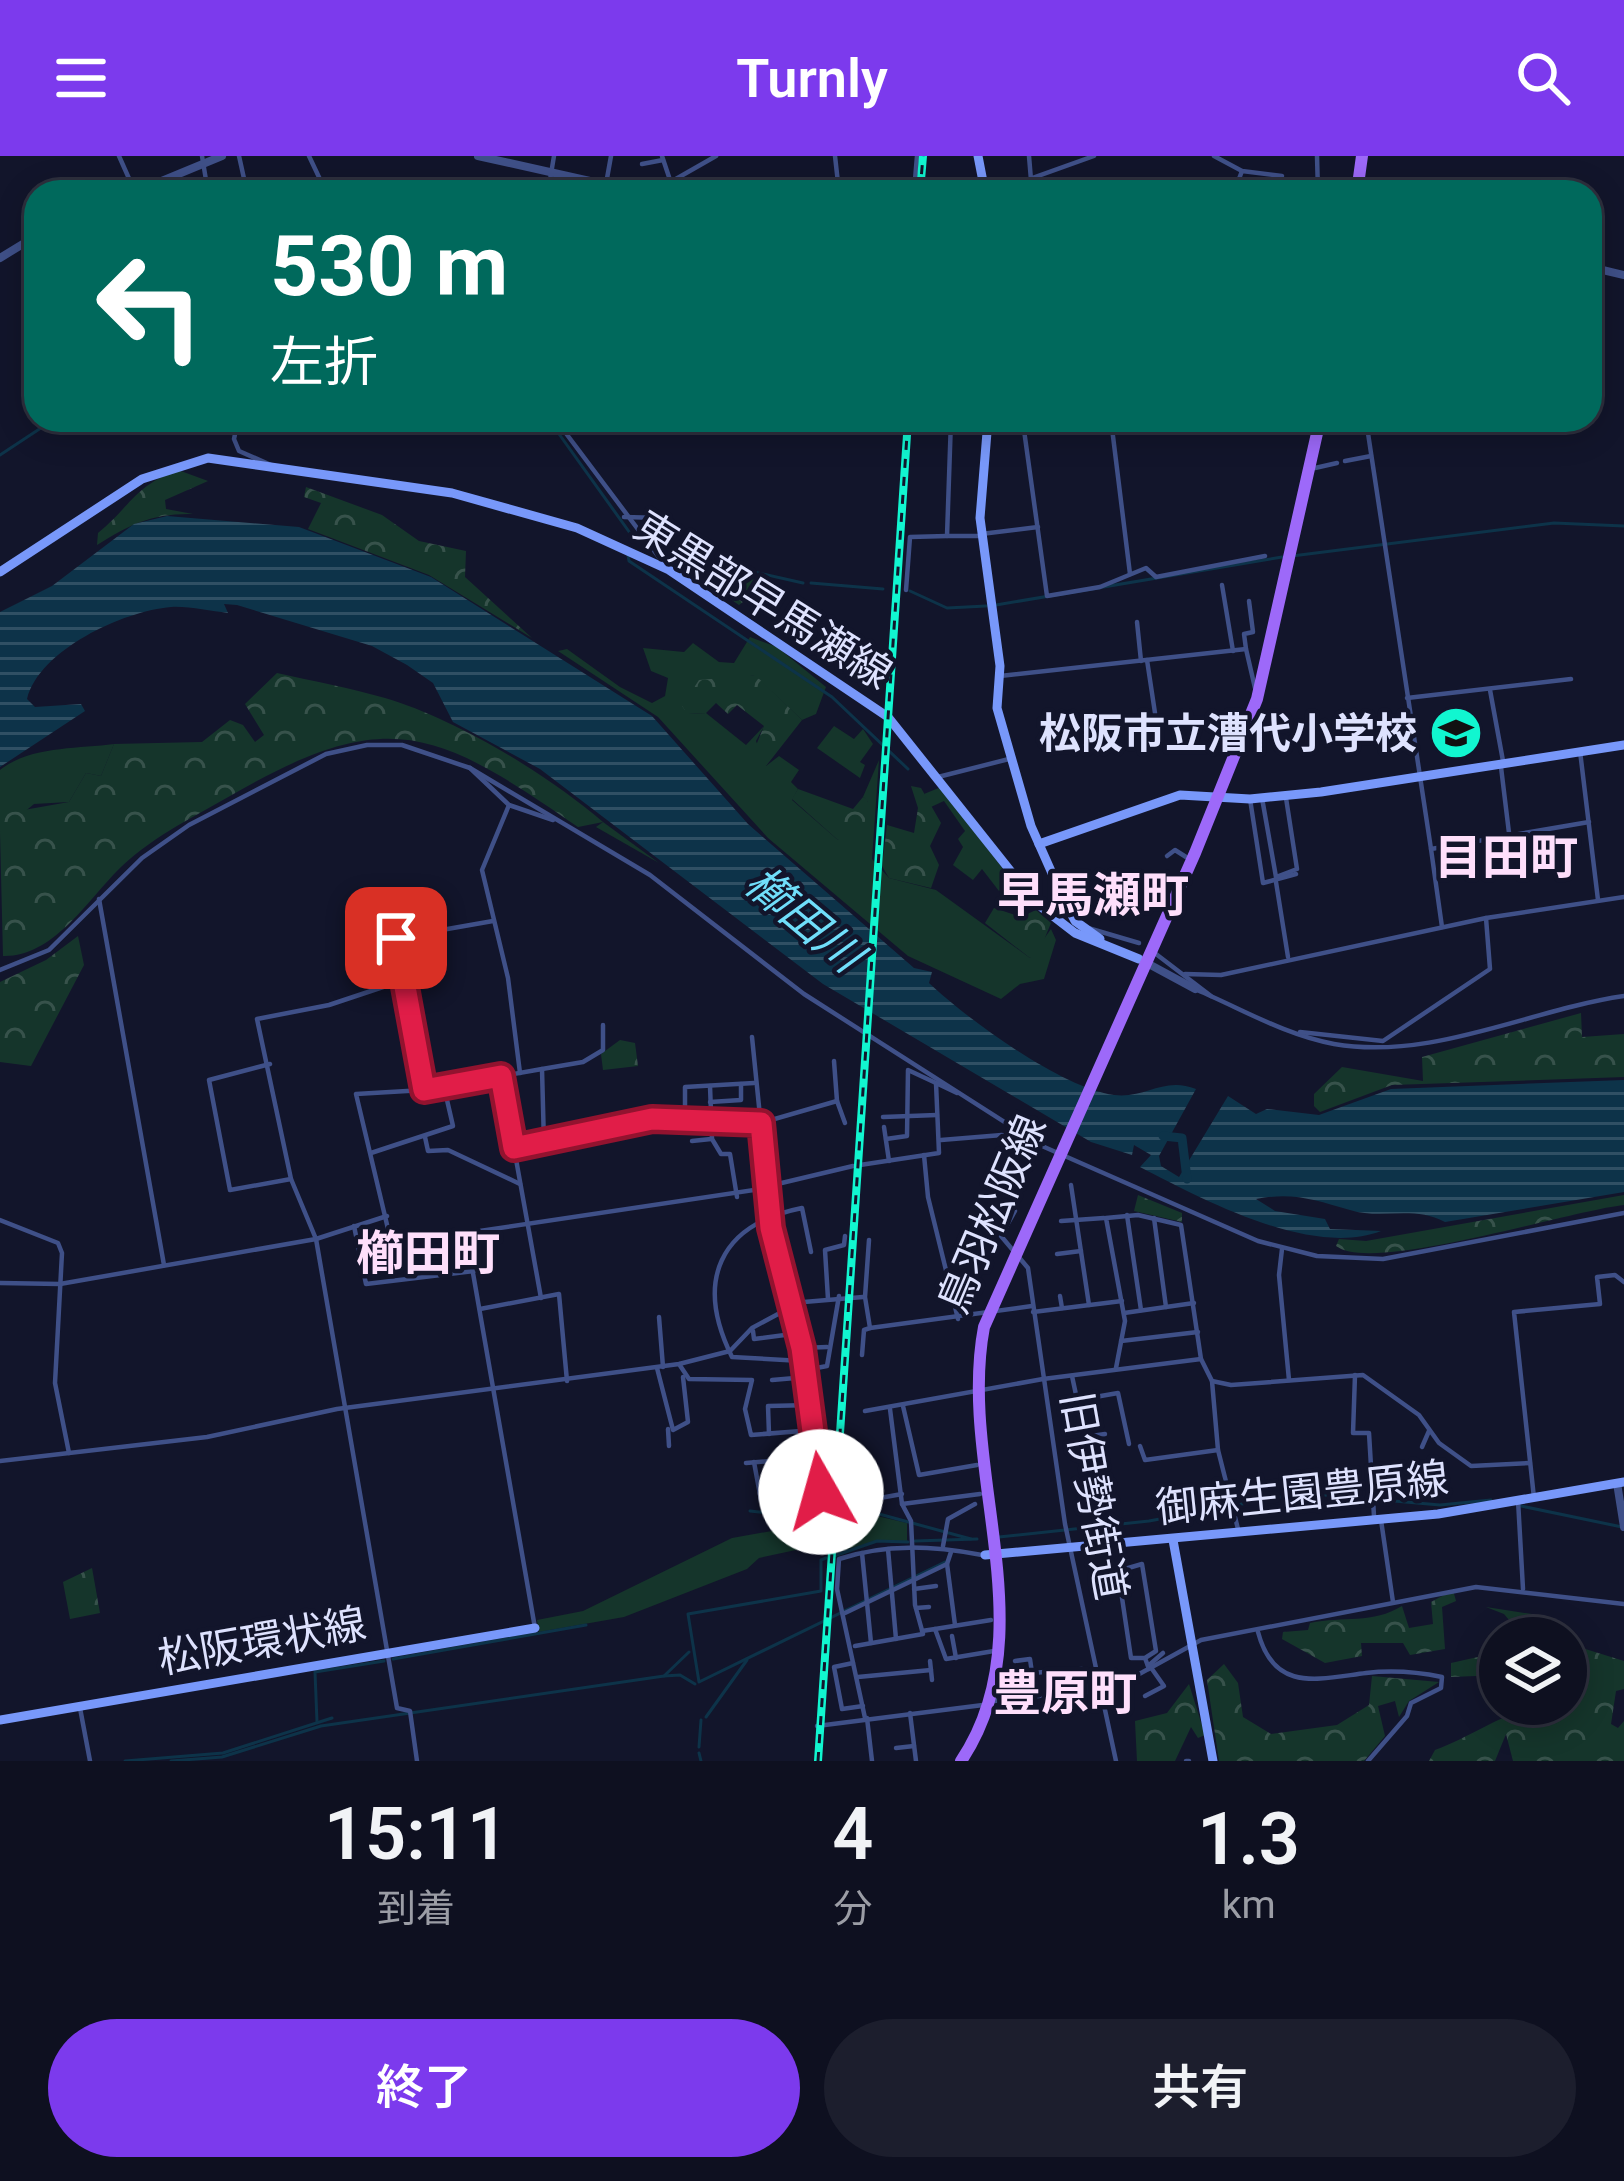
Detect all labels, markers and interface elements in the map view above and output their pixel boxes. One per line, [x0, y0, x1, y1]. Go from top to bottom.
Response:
icon: menu [48, 45, 114, 111]
icon: search [1510, 45, 1576, 111]
text: Turnly [736, 47, 888, 110]
text: 530 m [270, 217, 508, 316]
icon: left [72, 228, 228, 384]
text: 左折 [270, 331, 378, 394]
street label: 東黒部早馬瀬線 [625, 501, 901, 699]
school or university icon: 松阪市立漕代小学校 [1428, 705, 1484, 761]
place label: 松阪市立漕代小学校 [1039, 709, 1417, 758]
district label: 目田町 [1434, 829, 1578, 886]
water label: 櫛田川 [735, 855, 876, 985]
district label: 早馬瀬町 [997, 867, 1189, 924]
pin [345, 887, 447, 989]
icon: arrive [363, 905, 429, 971]
street label: 鳥羽松阪線 [928, 1108, 1056, 1320]
district label: 櫛田町 [356, 1225, 500, 1282]
street label: 旧伊勢街道 [1052, 1388, 1136, 1604]
position arrow [758, 1429, 884, 1555]
street label: 御麻生園豊原線 [1153, 1453, 1451, 1533]
street label: 松阪環状線 [154, 1599, 370, 1683]
map controls [1479, 1617, 1587, 1725]
button: layers [1479, 1617, 1587, 1725]
district label: 豊原町 [993, 1665, 1137, 1722]
text: 15:11 [324, 1792, 508, 1877]
text: 4 [832, 1792, 873, 1877]
text: 1.3 [1197, 1797, 1300, 1882]
text: km [1222, 1882, 1276, 1928]
text: 到着 [377, 1886, 455, 1932]
text: 分 [833, 1886, 872, 1932]
button: 終了 [48, 2019, 800, 2157]
button: 共有 [824, 2019, 1576, 2157]

